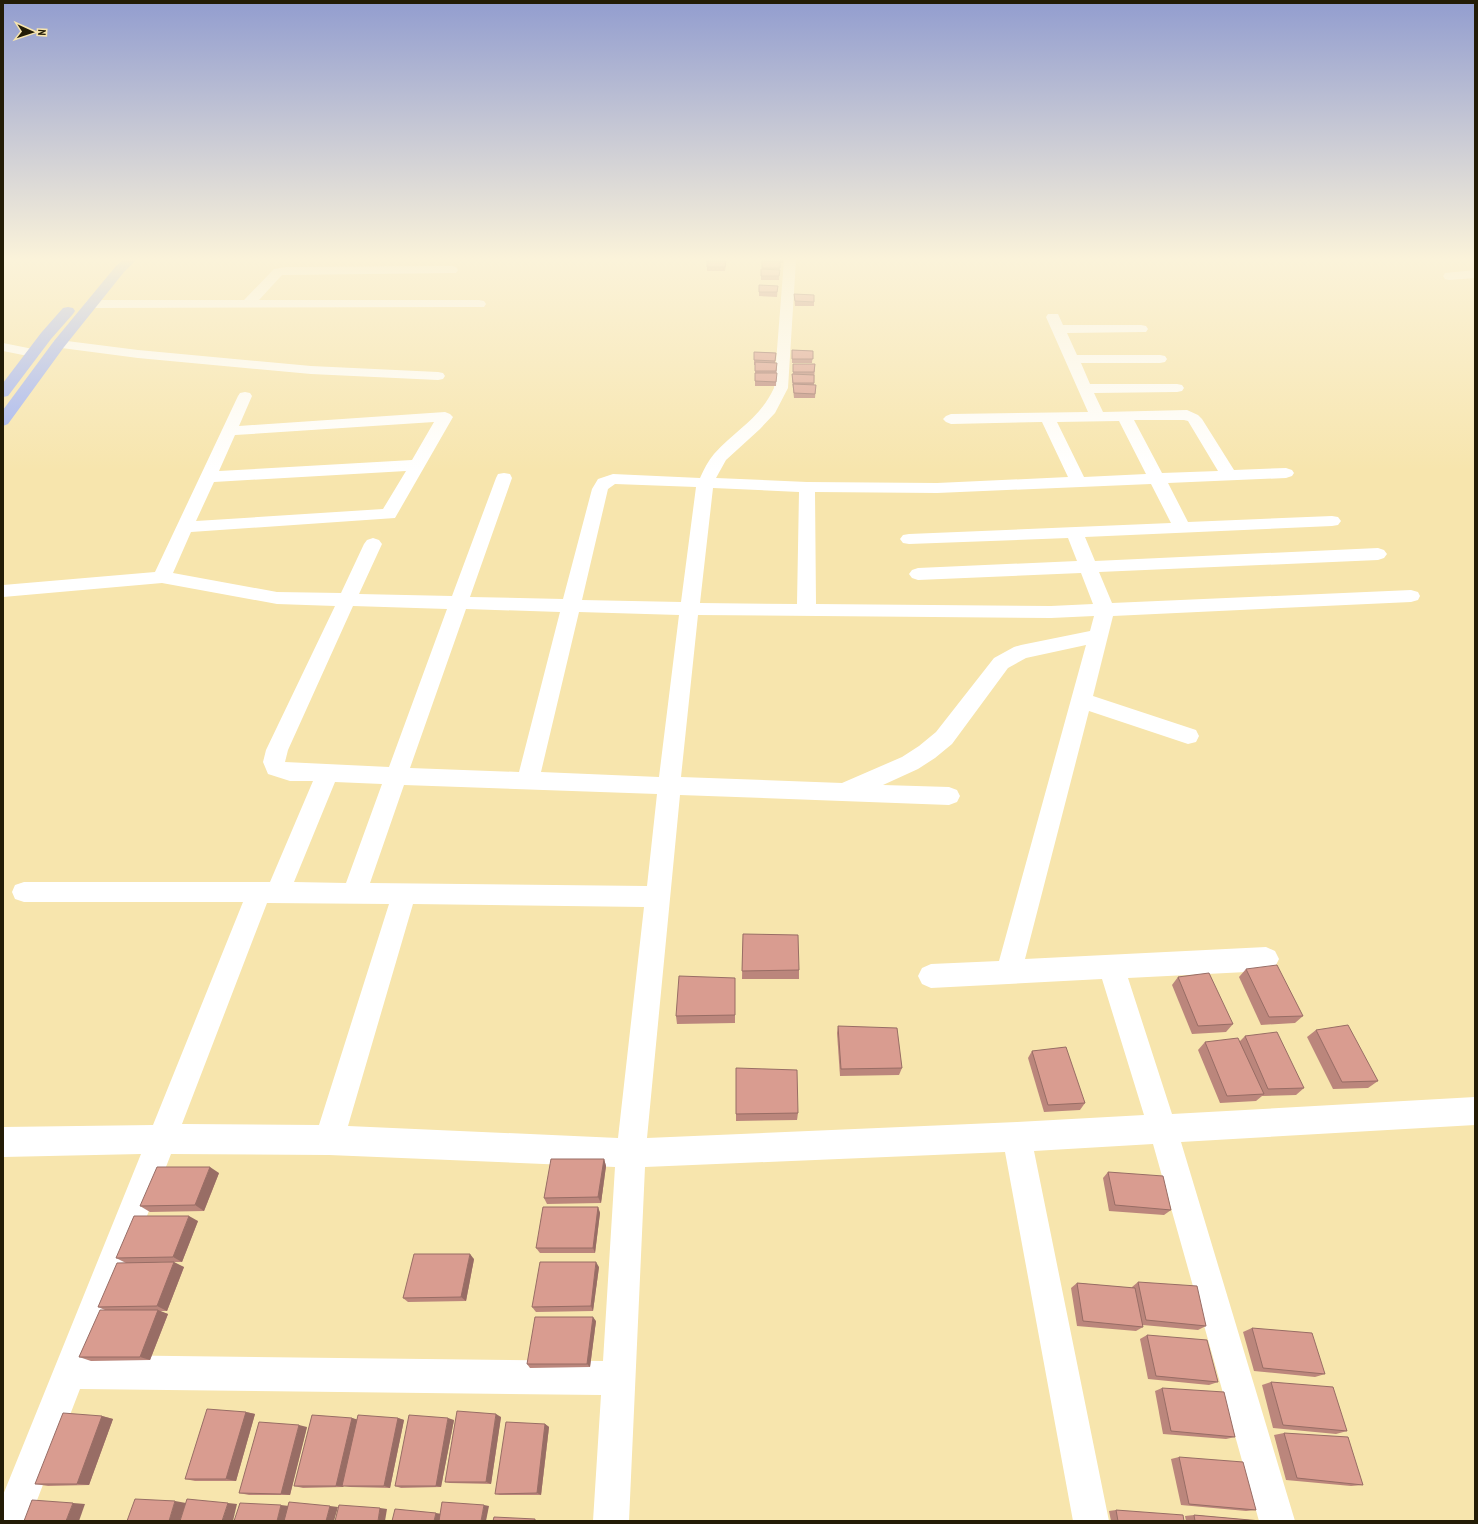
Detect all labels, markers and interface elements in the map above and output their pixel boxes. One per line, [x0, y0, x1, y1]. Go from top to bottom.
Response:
north arrow [12, 12, 52, 52]
text: N [35, 29, 49, 36]

